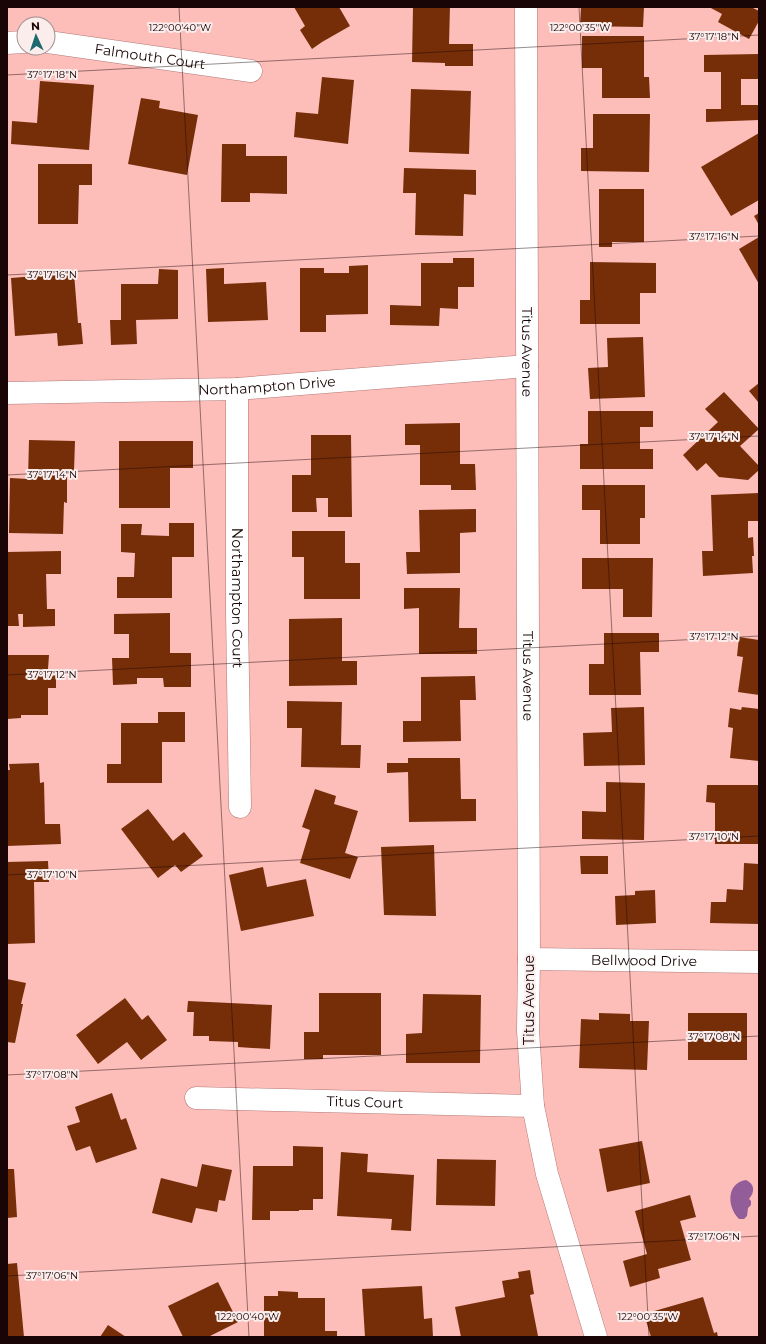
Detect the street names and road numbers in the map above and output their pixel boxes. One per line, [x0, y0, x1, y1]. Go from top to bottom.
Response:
street label: Falmouth Court [93, 40, 207, 73]
street label: Titus Avenue [518, 307, 536, 397]
street label: Northampton Drive [198, 372, 336, 399]
street label: Northampton Court [228, 528, 247, 669]
street label: Titus Avenue [519, 631, 537, 721]
street label: Bellwood Drive [591, 951, 697, 970]
street label: Titus Avenue [520, 955, 538, 1045]
street label: Titus Court [326, 1092, 404, 1112]

